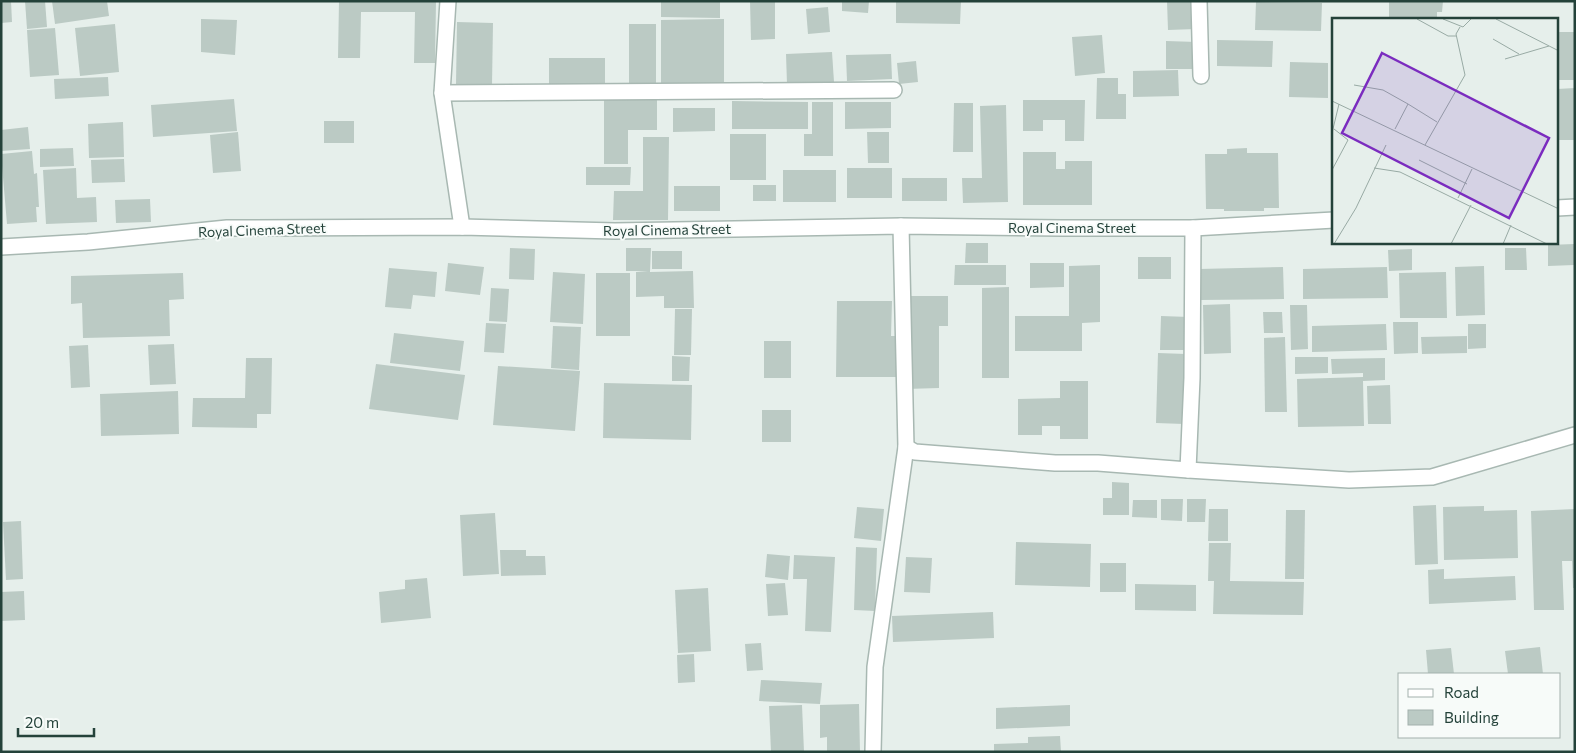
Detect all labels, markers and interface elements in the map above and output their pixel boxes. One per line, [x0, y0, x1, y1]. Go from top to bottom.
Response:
inset map [1332, 18, 1558, 244]
street label: Royal Cinema Street [198, 219, 327, 240]
street label: Royal Cinema Street [1008, 219, 1136, 236]
street label: Royal Cinema Street [603, 220, 731, 239]
legend [1398, 673, 1561, 738]
text: Road [1444, 683, 1479, 701]
scale bar [18, 706, 94, 738]
text: Building [1444, 708, 1499, 726]
text: 20 m [25, 713, 59, 731]

